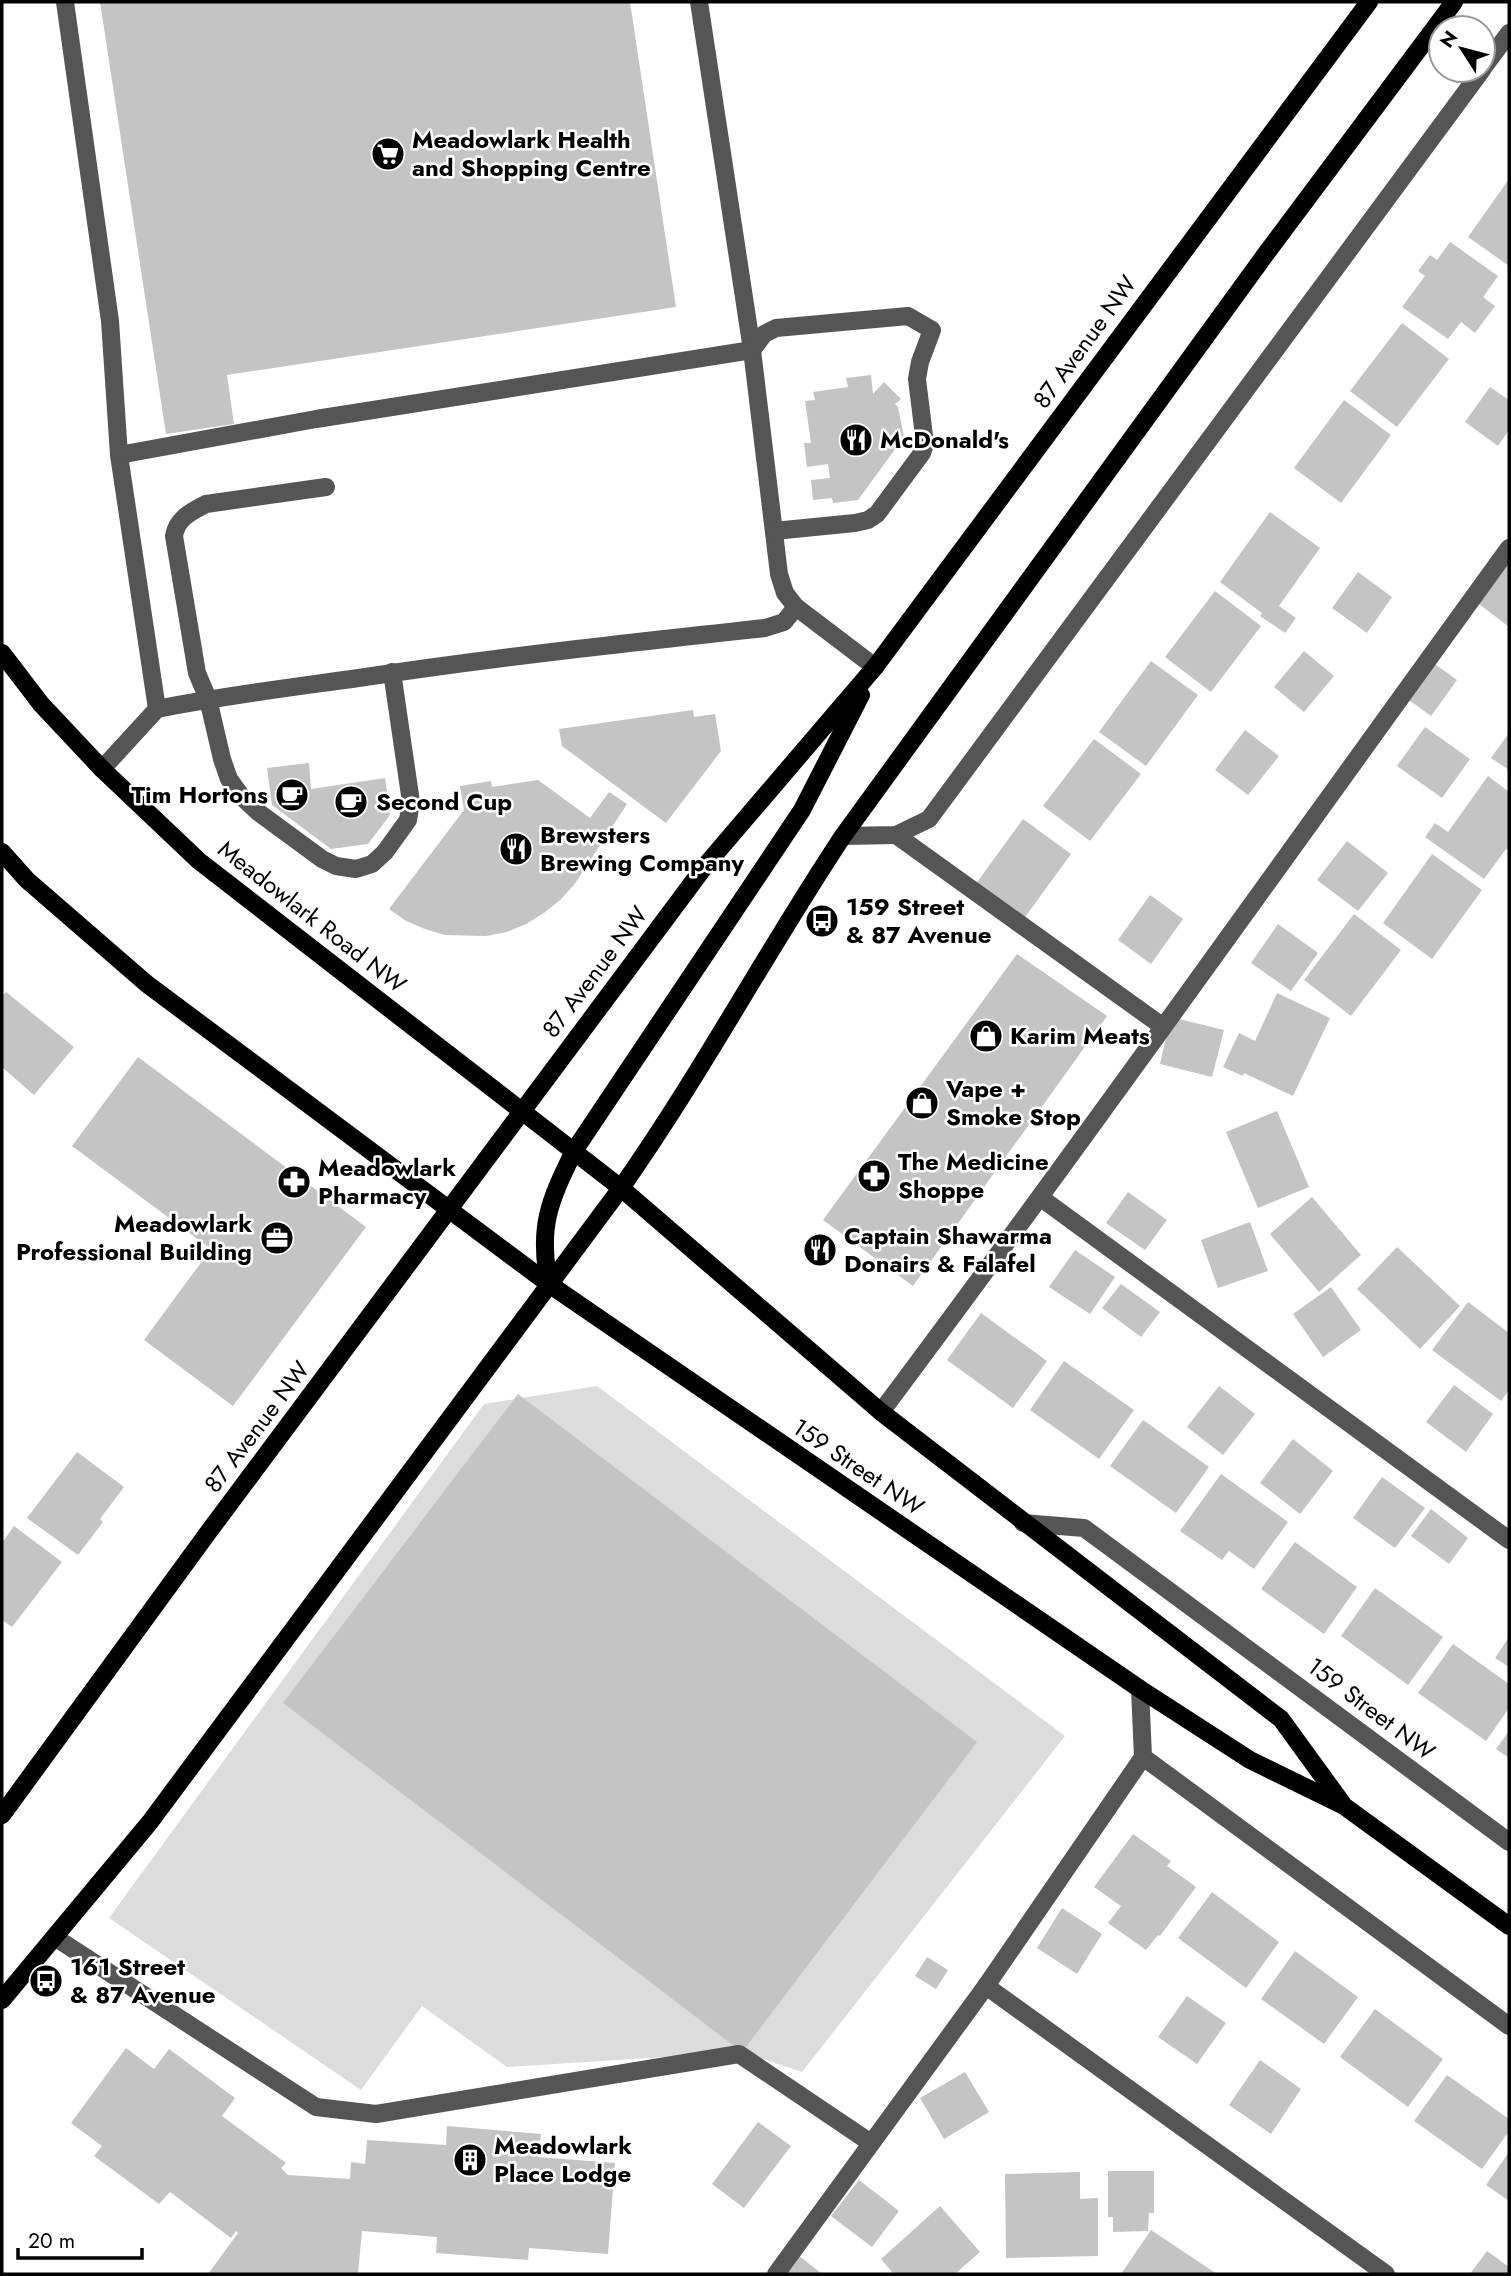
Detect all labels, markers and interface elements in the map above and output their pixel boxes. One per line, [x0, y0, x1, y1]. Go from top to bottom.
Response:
north arrow [1427, 14, 1497, 84]
text: N [1433, 25, 1464, 53]
place label: Meadowlark Health and Shopping Centre [412, 122, 651, 185]
supermarket icon: Meadowlark Health and Shopping Centre [369, 135, 407, 173]
street label: 87 Avenue NW [1024, 268, 1145, 415]
restaurant icon: McDonald's [837, 421, 875, 459]
place label: McDonald's [880, 422, 1009, 457]
cafe icon: Tim Hortons [273, 776, 311, 814]
place label: Tim Hortons [132, 777, 268, 812]
cafe icon: Second Cup [332, 783, 370, 821]
place label: Second Cup [376, 784, 512, 819]
place label: Brewsters Brewing Company [540, 817, 744, 880]
restaurant icon: Brewsters Brewing Company [497, 830, 535, 868]
street label: Meadowlark Road NW [211, 832, 414, 1001]
place label: 159 Street & 87 Avenue [846, 889, 991, 952]
street label: 87 Avenue NW [533, 898, 656, 1045]
bus stop icon: 159 Street & 87 Avenue [803, 902, 841, 940]
shop icon: Karim Meats [967, 1017, 1005, 1055]
place label: Karim Meats [1010, 1018, 1150, 1053]
place label: Vape + Smoke Stop [945, 1071, 1081, 1134]
shop icon: Vape + Smoke Stop [903, 1084, 941, 1122]
place label: The Medicine Shoppe [898, 1144, 1049, 1207]
place label: Meadowlark Pharmacy [318, 1150, 456, 1213]
pharmacy icon: The Medicine Shoppe [855, 1157, 893, 1195]
pharmacy icon: Meadowlark Pharmacy [275, 1163, 313, 1201]
place label: Meadowlark Professional Building [16, 1206, 252, 1269]
place label: Captain Shawarma Donairs & Falafel [844, 1218, 1052, 1281]
office icon: Meadowlark Professional Building [258, 1219, 296, 1257]
restaurant icon: Captain Shawarma Donairs & Falafel [801, 1231, 839, 1269]
street label: 87 Avenue NW [195, 1353, 318, 1500]
street label: 159 Street NW [785, 1410, 931, 1524]
street label: 159 Street NW [1300, 1649, 1443, 1769]
place label: 161 Street & 87 Avenue [70, 1949, 215, 2012]
bus stop icon: 161 Street & 87 Avenue [27, 1962, 65, 2000]
place label: Meadowlark Place Lodge [494, 2128, 632, 2191]
building icon: Meadowlark Place Lodge [451, 2141, 489, 2179]
scale bar [18, 2216, 142, 2260]
text: 20 m [28, 2226, 75, 2256]

